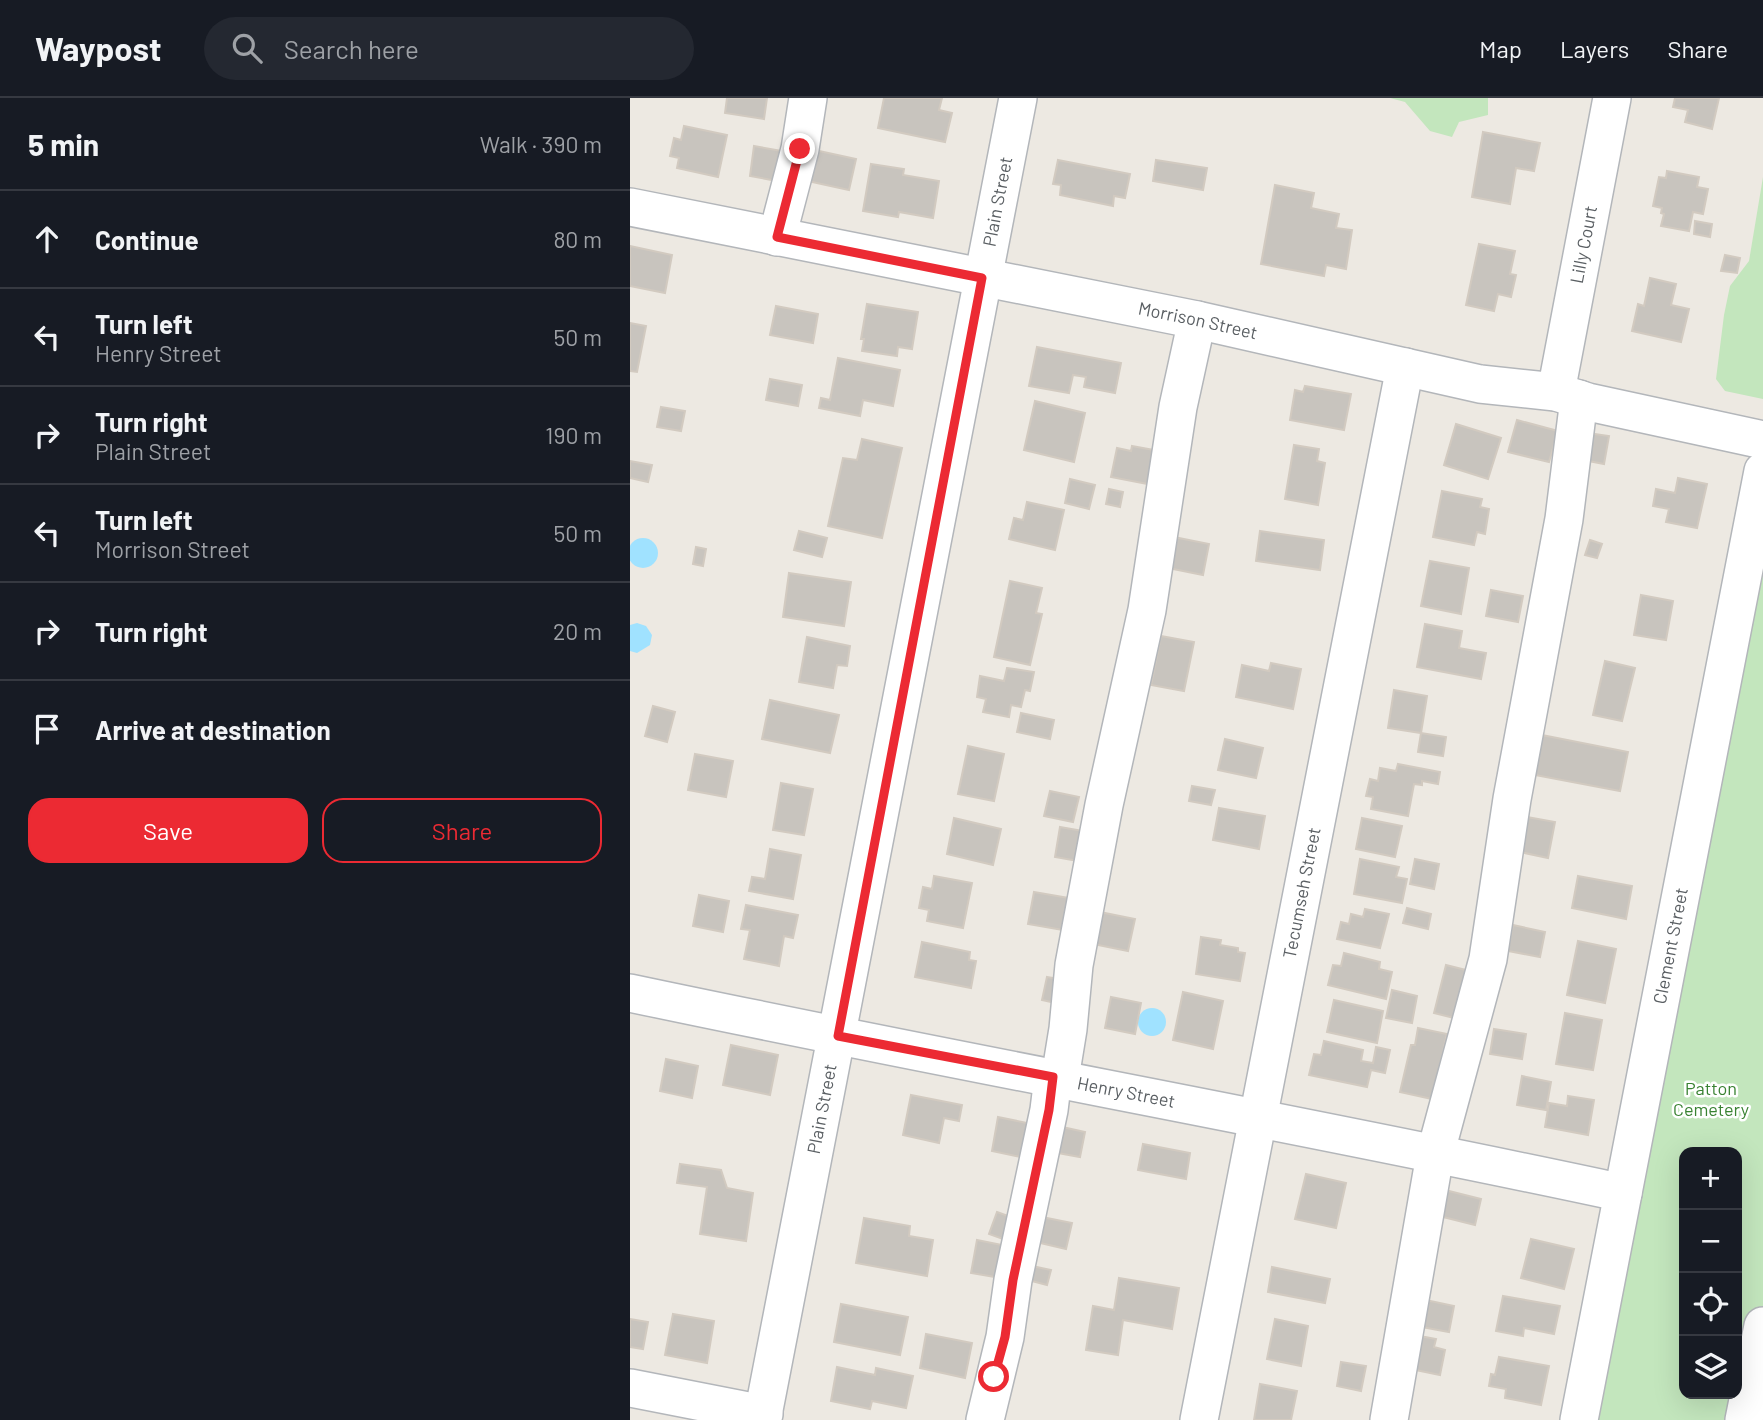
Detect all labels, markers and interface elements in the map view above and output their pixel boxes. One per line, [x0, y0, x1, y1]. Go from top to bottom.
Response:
search box [204, 17, 694, 80]
text: Waypost [35, 28, 162, 68]
icon: search [228, 29, 266, 67]
text: Search here [284, 33, 419, 64]
text: Map [1479, 34, 1522, 63]
text: Layers [1560, 34, 1629, 63]
text: Share [1667, 34, 1728, 63]
text: 5 min [28, 126, 99, 162]
text: Walk · 390 m [480, 130, 602, 158]
route end [784, 133, 815, 164]
street label: Plain Street [977, 155, 1016, 248]
street label: Lilly Court [1565, 204, 1601, 285]
icon: ahead [28, 220, 66, 258]
text: Continue [95, 224, 199, 255]
text: 80 m [553, 225, 602, 253]
street label: Morrison Street [1136, 297, 1260, 343]
text: Turn left [95, 308, 193, 339]
icon: left [28, 318, 66, 356]
text: 50 m [554, 323, 602, 351]
text: Henry Street [95, 339, 222, 367]
text: Turn right [95, 406, 208, 437]
icon: right [28, 416, 66, 454]
text: 190 m [545, 421, 602, 449]
text: Plain Street [95, 437, 211, 465]
text: Turn left [95, 504, 193, 535]
icon: left [28, 514, 66, 552]
text: 50 m [554, 519, 602, 547]
text: Morrison Street [95, 535, 250, 563]
icon: right [28, 612, 66, 650]
text: Turn right [95, 616, 208, 647]
text: 20 m [553, 617, 602, 645]
icon: arrive [28, 710, 66, 748]
text: Arrive at destination [95, 714, 331, 745]
button: Save [28, 798, 308, 863]
button: Share [322, 798, 602, 863]
street label: Tecumseh Street [1278, 825, 1325, 960]
street label: Clement Street [1648, 886, 1692, 1006]
street label: Plain Street [802, 1062, 841, 1155]
street label: Henry Street [1075, 1071, 1177, 1112]
park label: Patton Cemetery [1673, 1077, 1749, 1120]
map controls [1679, 1147, 1742, 1399]
button: + [1679, 1147, 1742, 1210]
button: − [1679, 1210, 1742, 1273]
button: locate [1679, 1273, 1742, 1336]
button: layers [1679, 1336, 1742, 1399]
route start [978, 1361, 1009, 1392]

